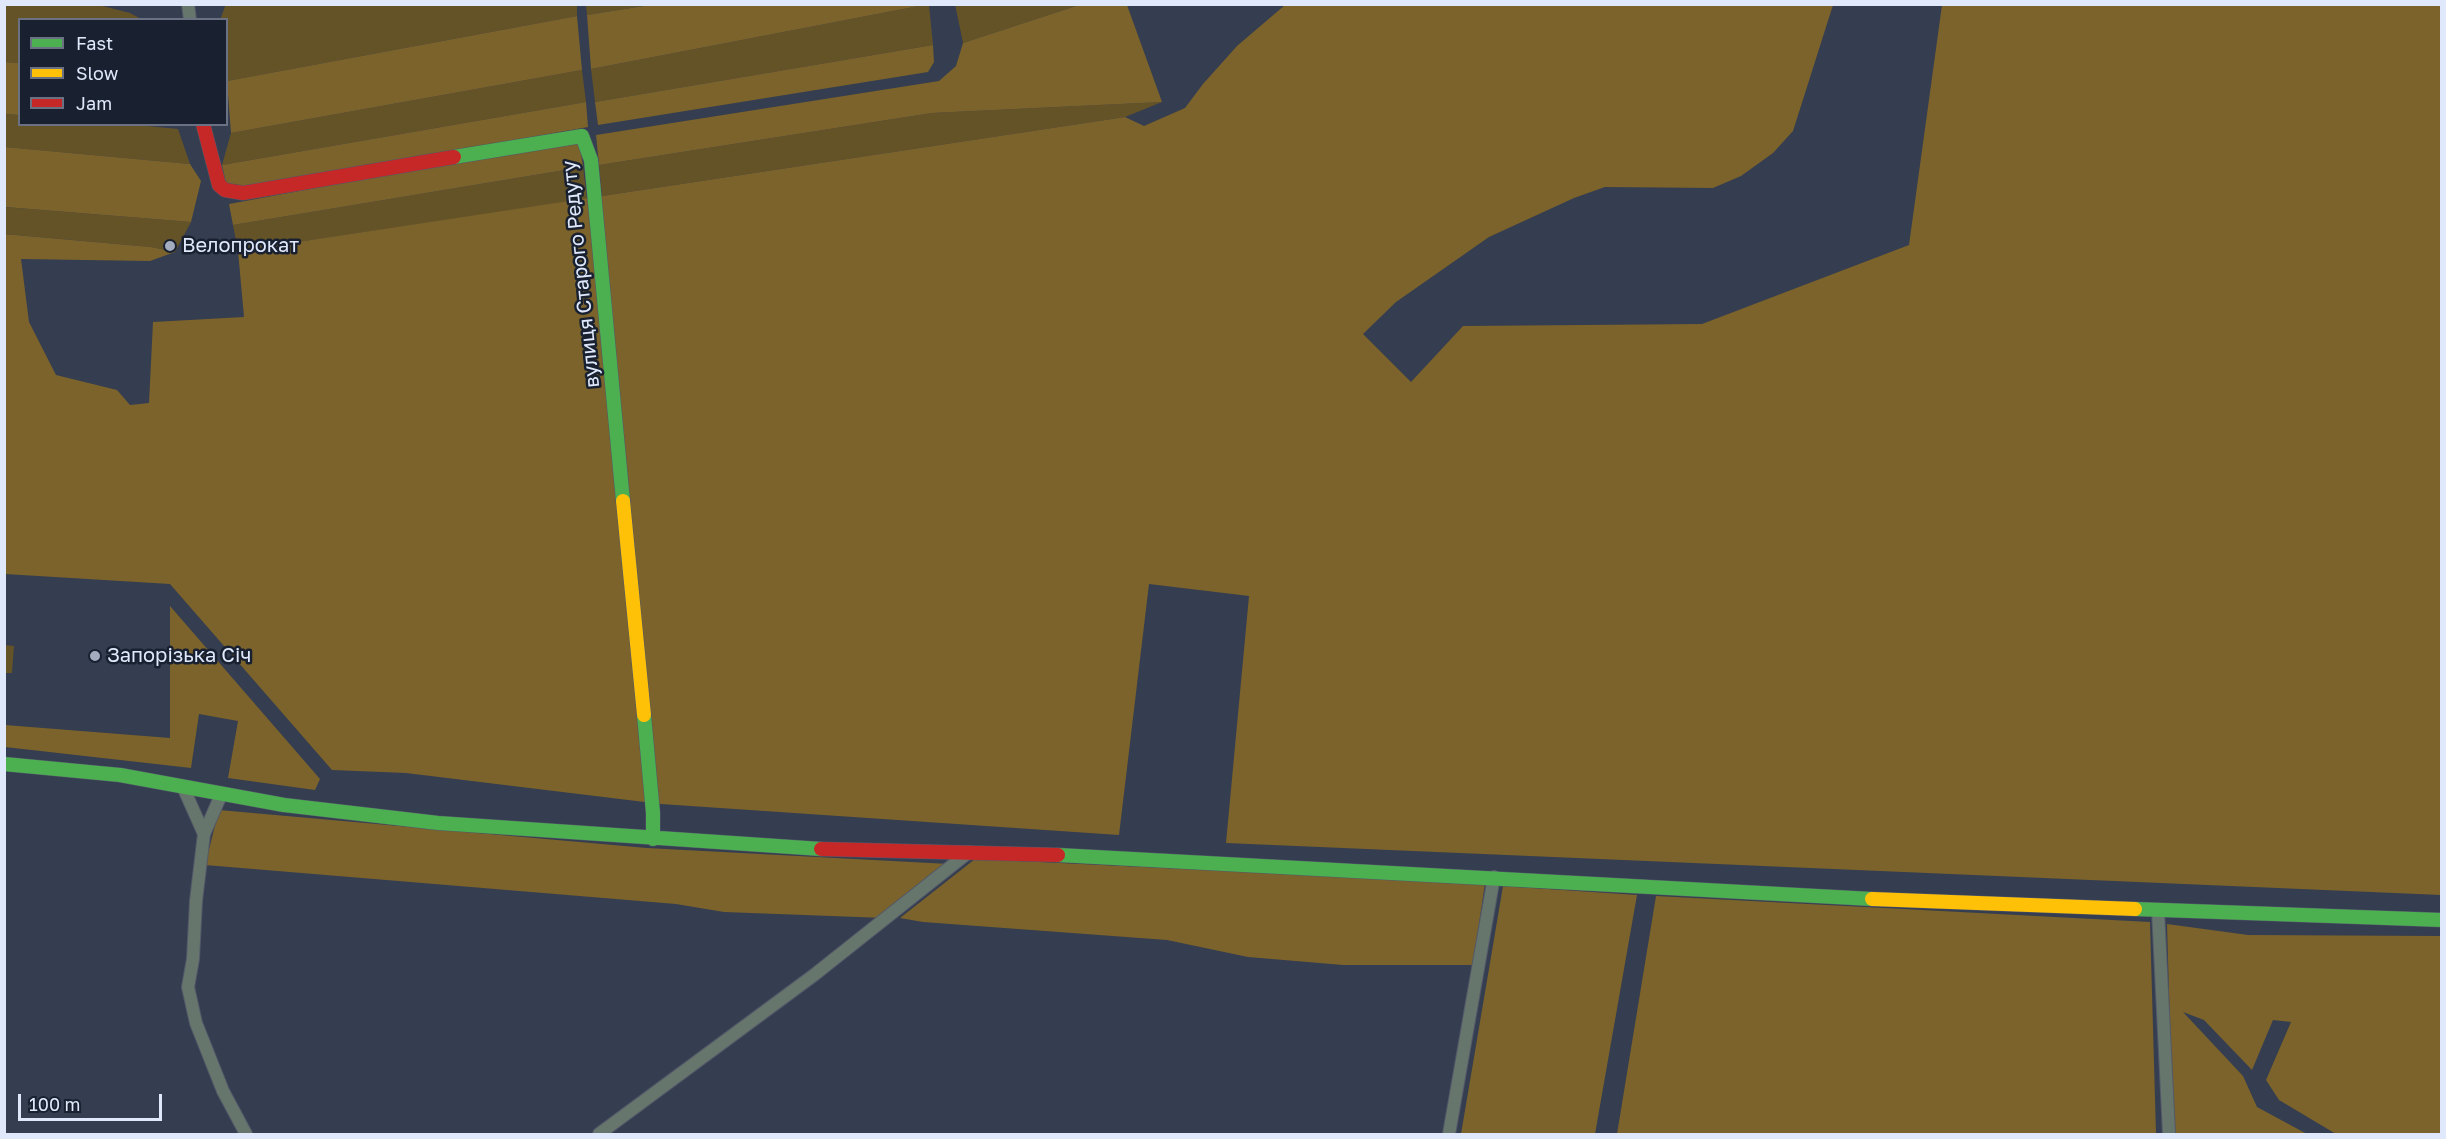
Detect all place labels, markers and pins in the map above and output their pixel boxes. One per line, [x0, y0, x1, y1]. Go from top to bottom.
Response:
place label: Велопрокат [182, 234, 299, 258]
marker: Велопрокат [163, 239, 177, 253]
place label: Запорізька Січ [107, 644, 251, 668]
marker: Запорізька Січ [88, 649, 102, 663]

